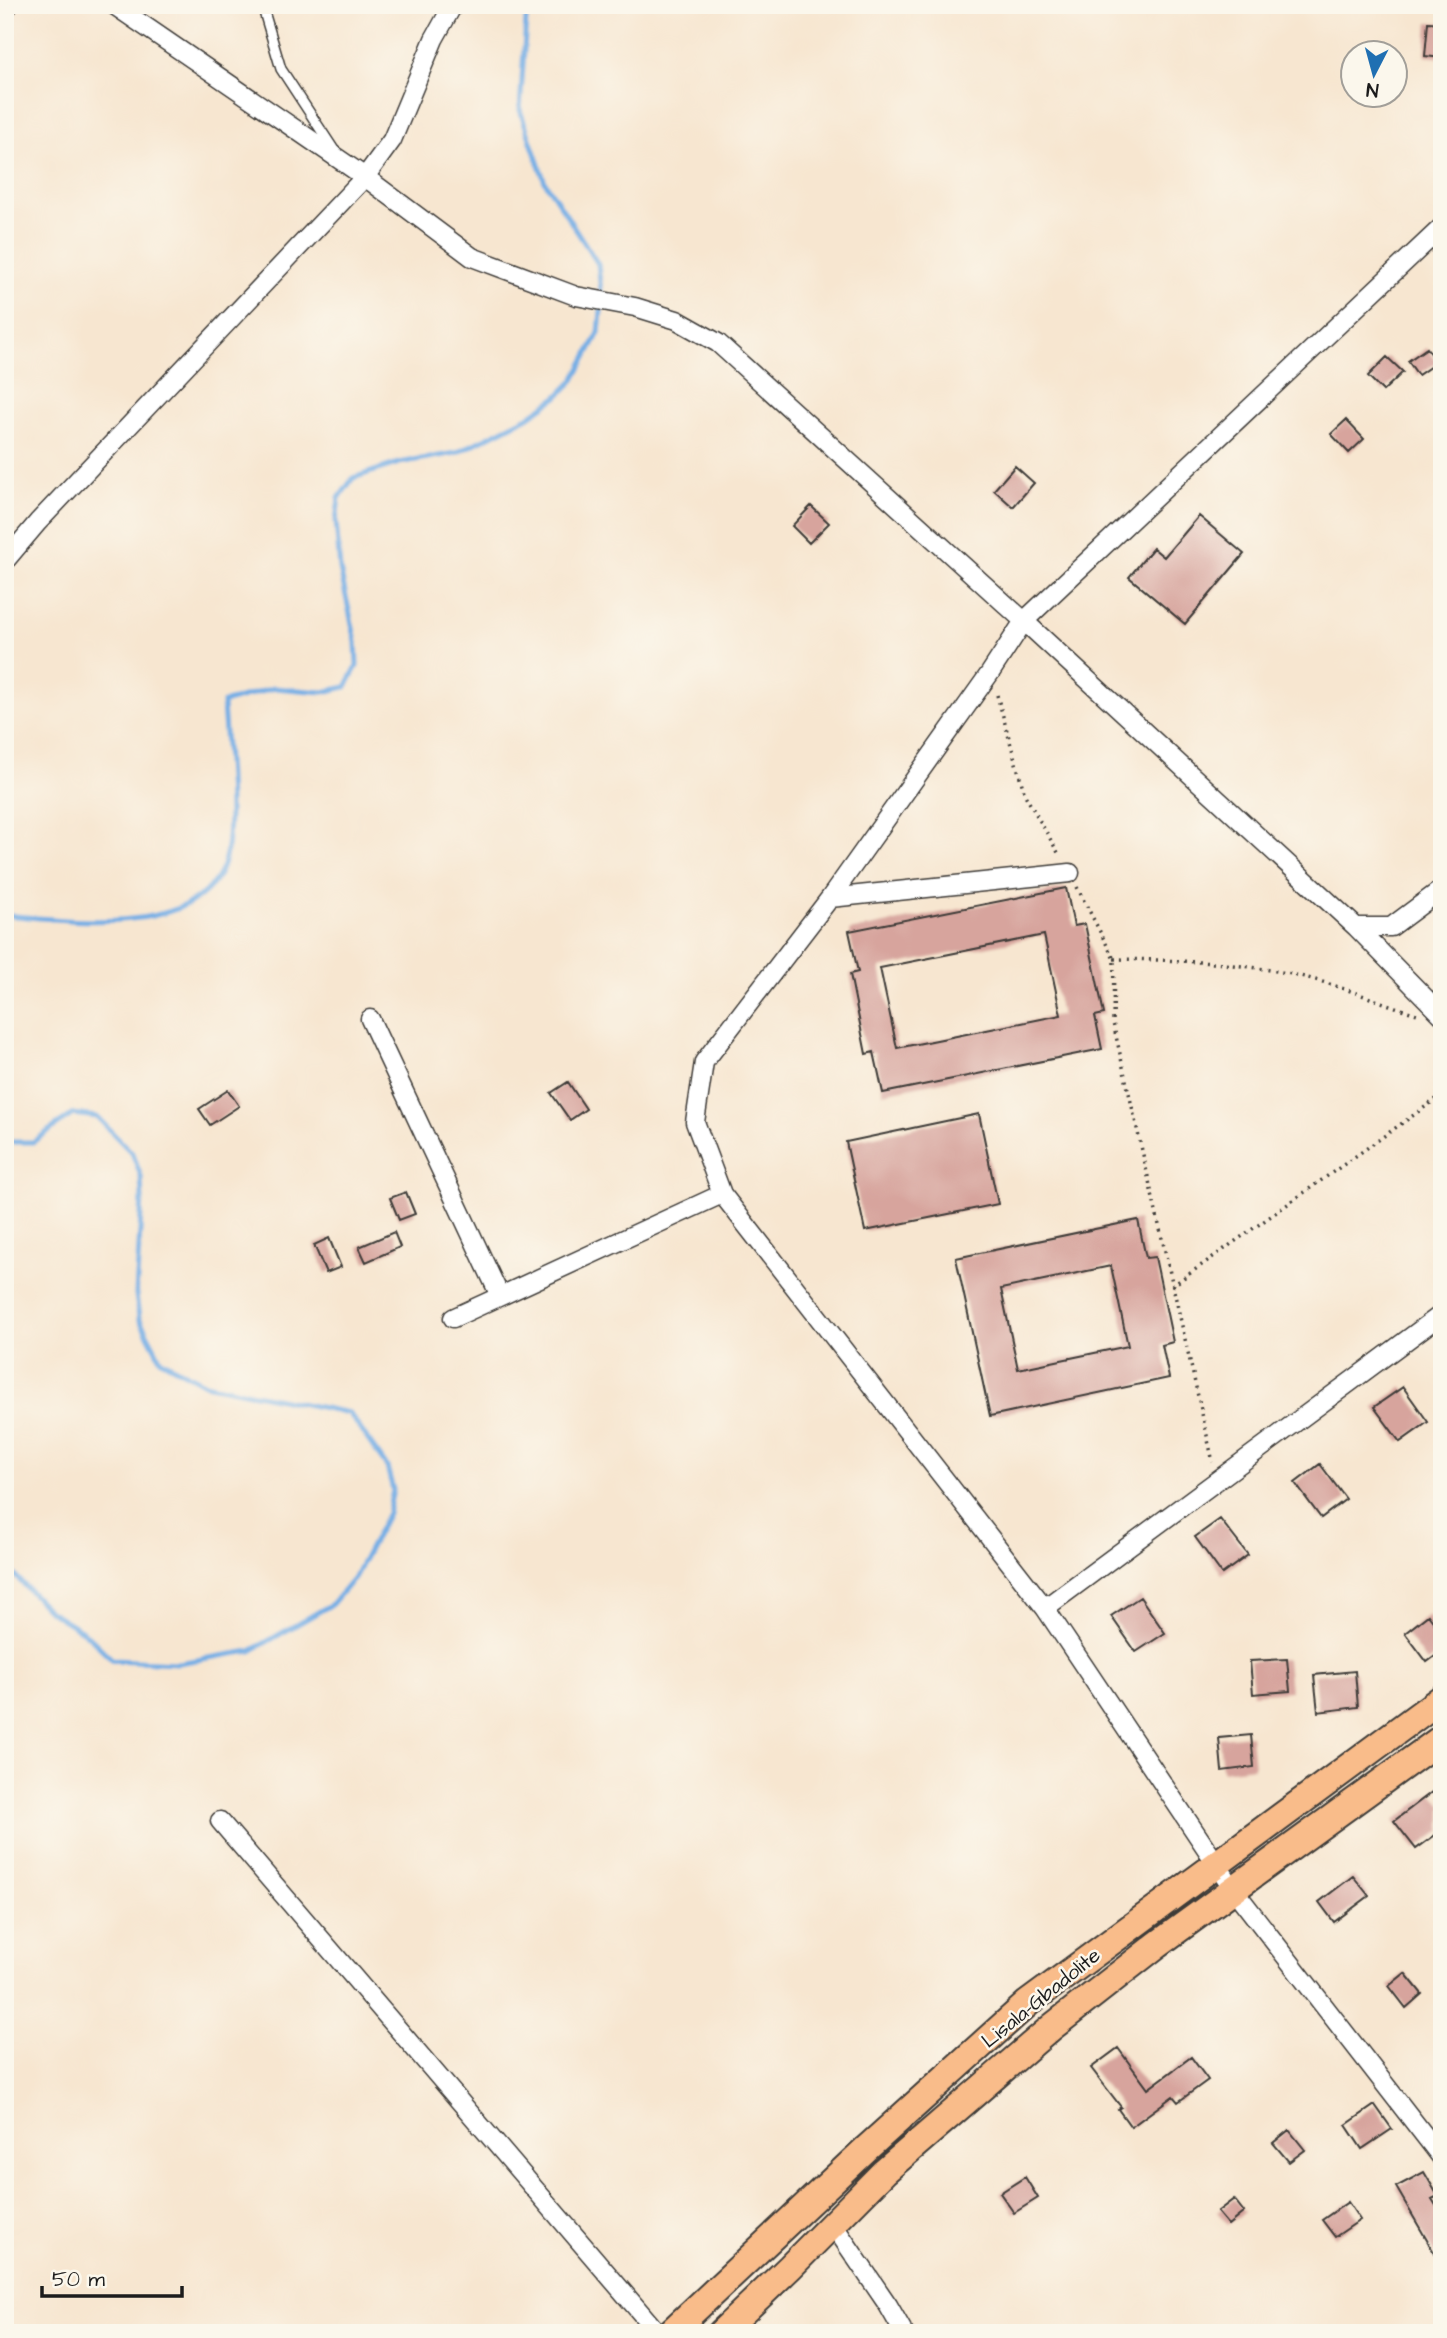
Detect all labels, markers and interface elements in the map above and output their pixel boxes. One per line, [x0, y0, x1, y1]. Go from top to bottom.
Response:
north arrow [1338, 38, 1408, 108]
text: N [1365, 75, 1380, 103]
street label: Lisala-Gbadolite [975, 1941, 1107, 2055]
scale bar [42, 2254, 182, 2298]
text: 50 m [52, 2265, 106, 2294]

